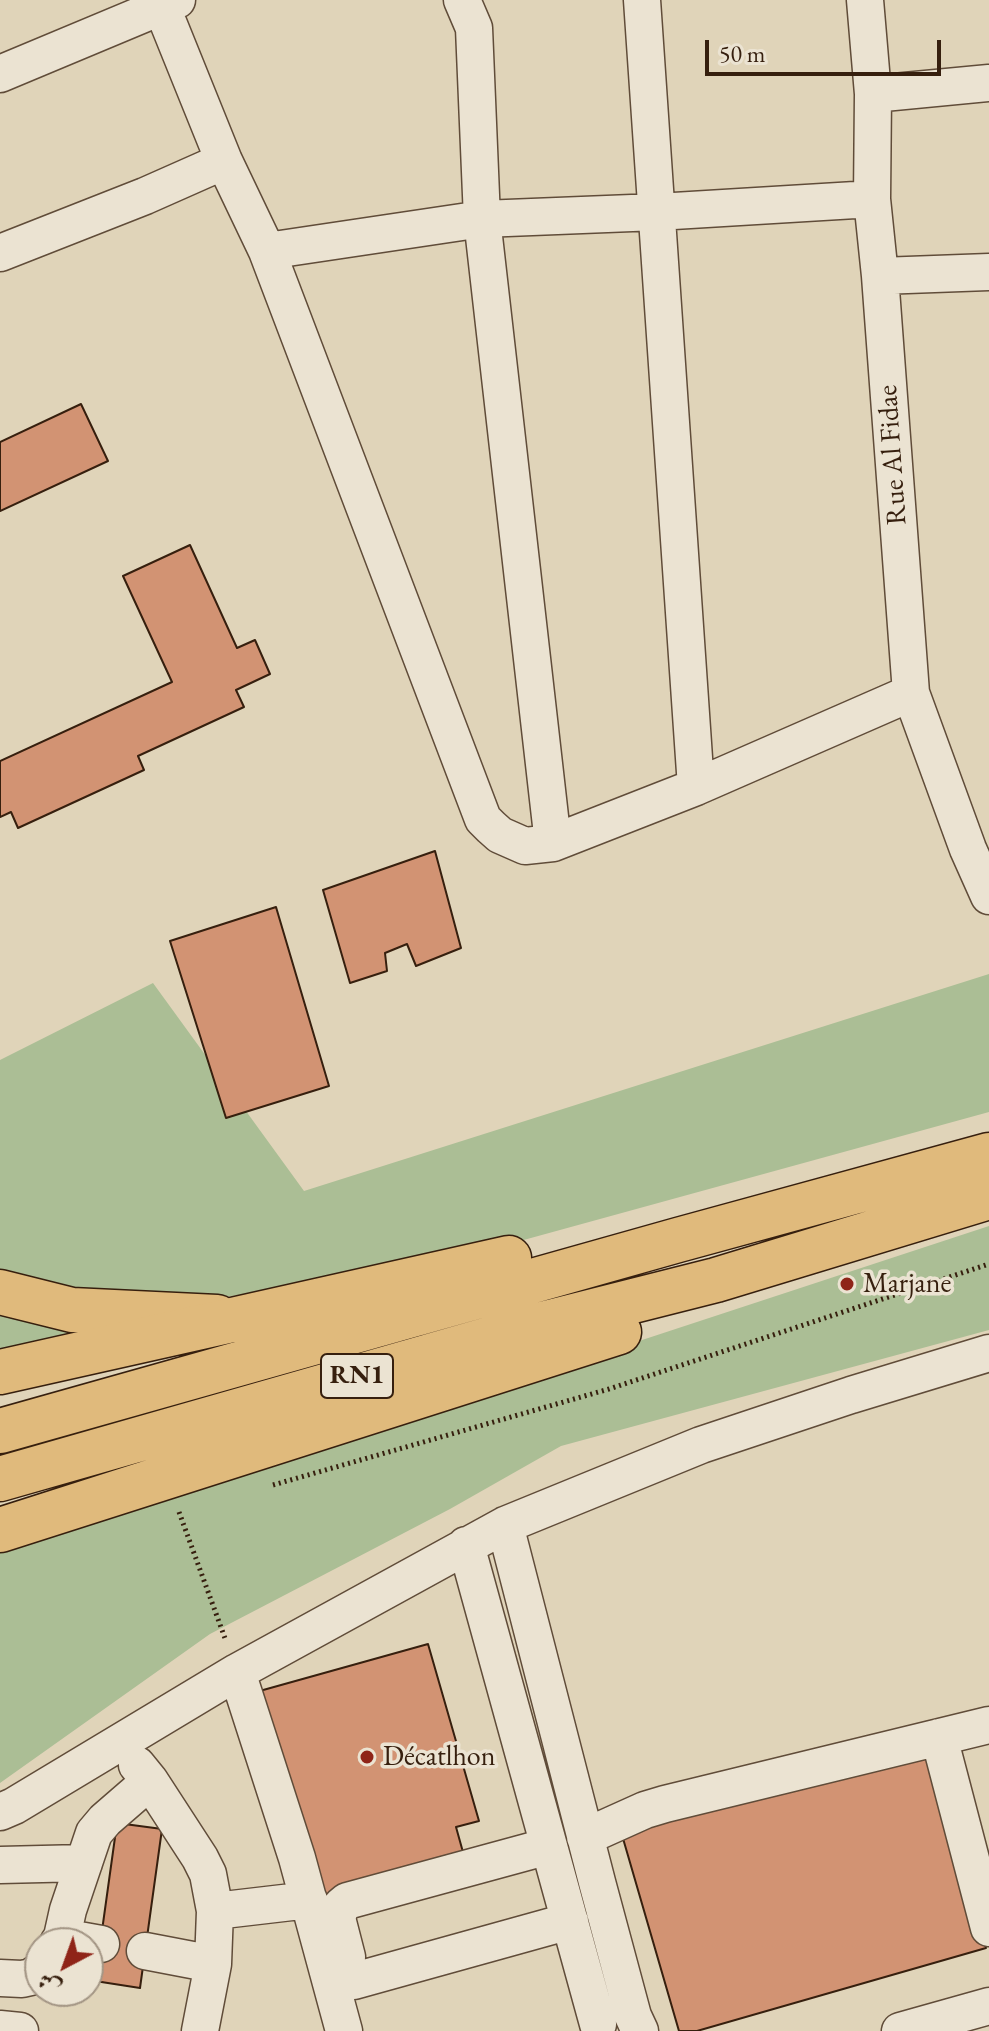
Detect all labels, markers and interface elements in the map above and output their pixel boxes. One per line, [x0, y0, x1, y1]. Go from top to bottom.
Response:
scale bar [709, 24, 945, 74]
text: 50 m [719, 38, 766, 69]
street label: Rue Al Fidae [871, 384, 915, 526]
place label: Marjane [863, 1267, 951, 1301]
marker: Marjane [838, 1275, 856, 1293]
road number: RN1 [321, 1354, 393, 1398]
place label: Décatlhon [383, 1740, 495, 1774]
marker: Décatlhon [358, 1748, 376, 1766]
north arrow [24, 1927, 104, 2007]
text: ش [31, 1966, 67, 2002]

